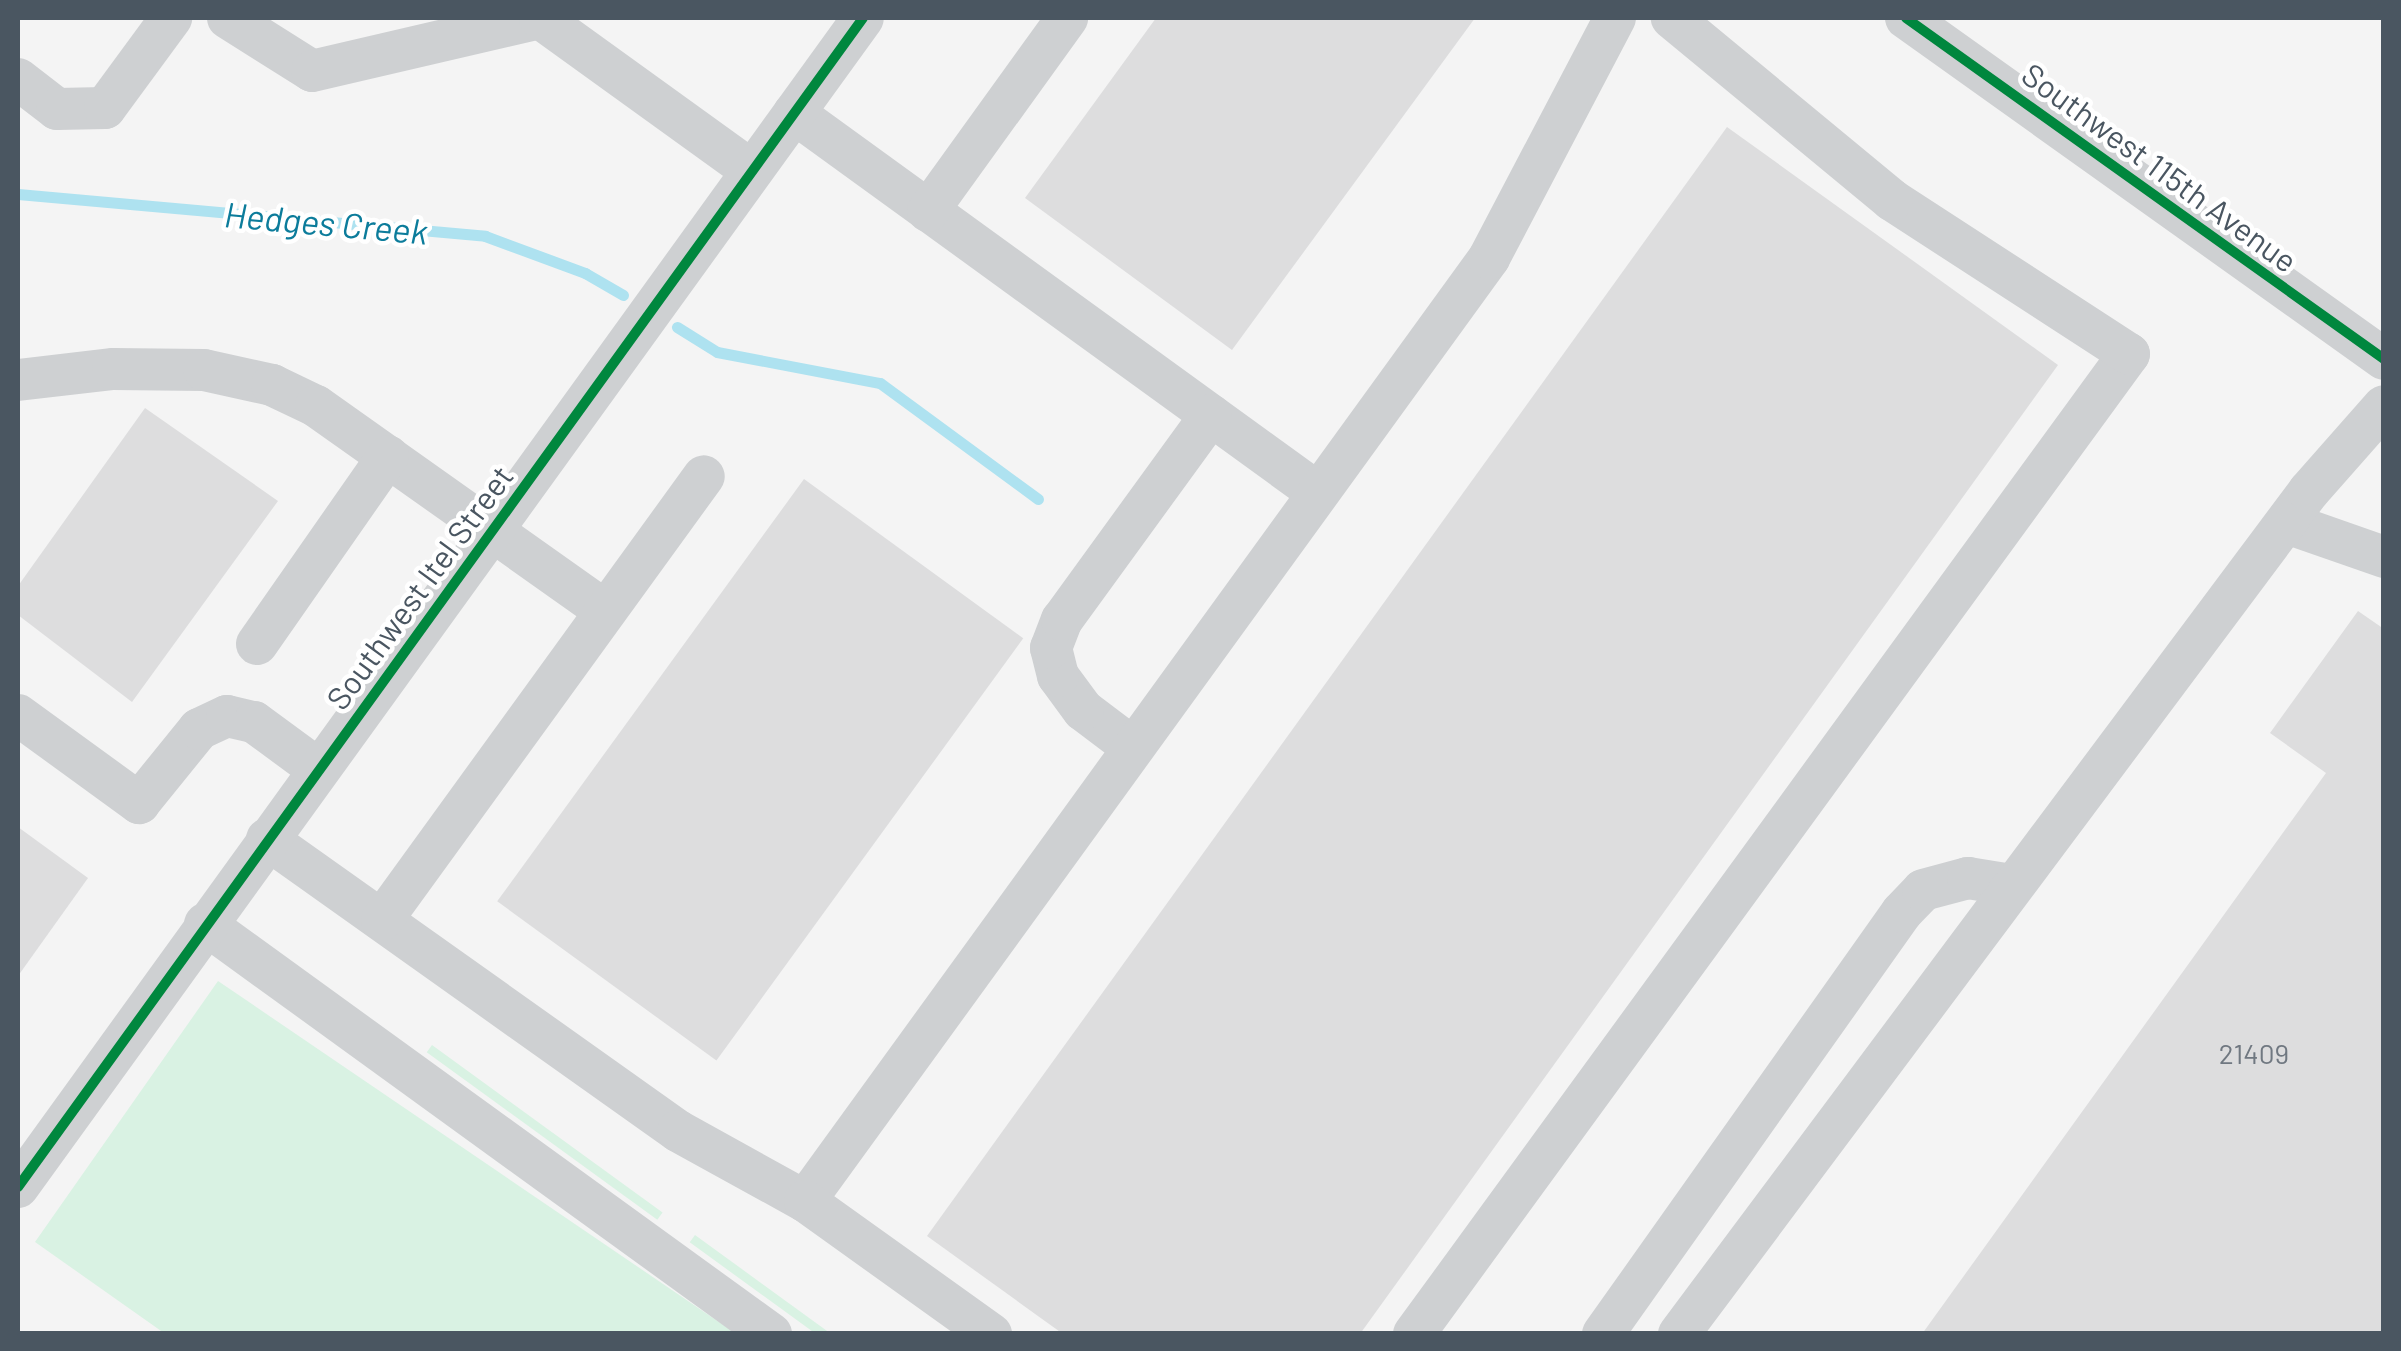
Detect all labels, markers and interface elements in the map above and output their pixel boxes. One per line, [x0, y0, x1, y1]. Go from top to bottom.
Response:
street label: Southwest 115th Avenue [2015, 54, 2305, 280]
water label: Hedges Creek [223, 192, 429, 252]
street label: Southwest Itel Street [318, 458, 520, 716]
house number: 21409 [2219, 1036, 2289, 1070]

